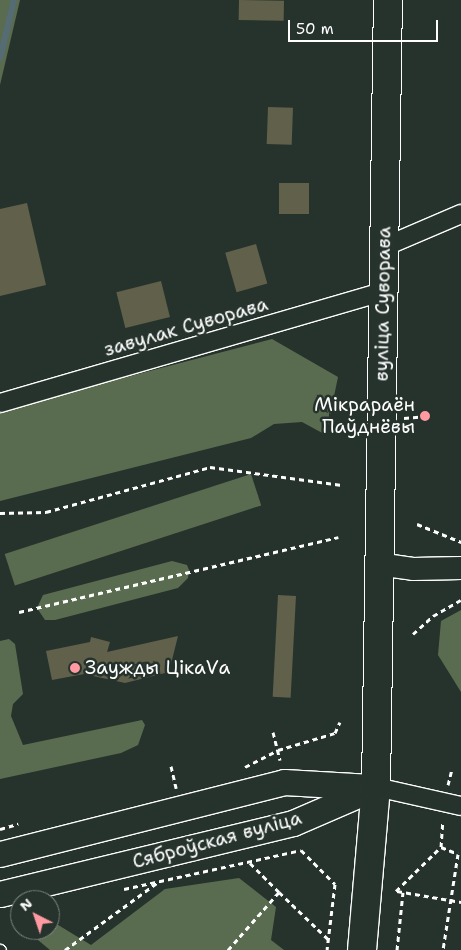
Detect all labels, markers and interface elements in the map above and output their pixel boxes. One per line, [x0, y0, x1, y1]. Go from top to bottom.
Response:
scale bar [291, 10, 441, 42]
text: 50 m [296, 19, 334, 39]
street label: вуліца Суворава [370, 226, 396, 382]
street label: завулак Суворава [101, 293, 271, 361]
place label: Мікрараён Паўднёвы [314, 394, 415, 438]
marker: Мікрараён Паўднёвы [419, 410, 431, 422]
place label: Заужды ЦікаVа [85, 657, 230, 679]
marker: Заужды ЦікаVа [69, 662, 81, 674]
street label: Сяброўская вуліца [130, 806, 304, 874]
north arrow [10, 890, 60, 940]
text: N [16, 894, 36, 915]

